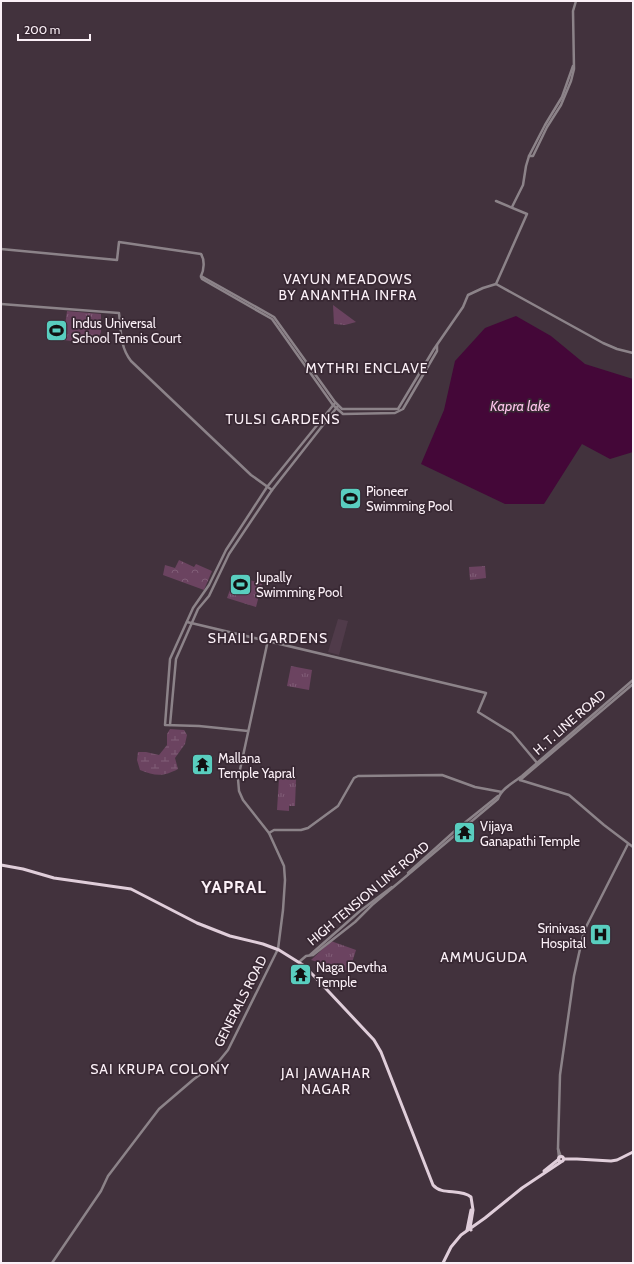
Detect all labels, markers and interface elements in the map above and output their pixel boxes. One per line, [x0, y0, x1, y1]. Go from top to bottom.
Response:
scale bar [18, 16, 90, 42]
text: 200 m [24, 22, 60, 37]
district label: VAYUN MEADOWS BY ANANTHA INFRA [279, 270, 417, 304]
place label: Indus Universal School Tennis Court [72, 315, 182, 346]
sports icon: Indus Universal School Tennis Court [44, 317, 70, 343]
district label: MYTHRI ENCLAVE [306, 359, 428, 377]
water label: Kapra lake [490, 397, 551, 415]
district label: TULSI GARDENS [226, 410, 340, 428]
place label: Pioneer Swimming Pool [366, 483, 452, 514]
sports icon: Pioneer Swimming Pool [337, 485, 363, 511]
place label: Jupally Swimming Pool [255, 569, 342, 600]
sports icon: Jupally Swimming Pool [227, 571, 253, 597]
district label: SHAILI GARDENS [208, 629, 328, 647]
street label: H. T. LINE ROAD [529, 686, 609, 758]
place label: Mallana Temple Yapral [218, 750, 295, 781]
temple icon: Mallana Temple Yapral [190, 752, 216, 778]
place label: Vijaya Ganapathi Temple [480, 818, 580, 849]
temple icon: Vijaya Ganapathi Temple [451, 820, 477, 846]
street label: HIGH TENSION LINE ROAD [304, 837, 432, 949]
district label: YAPRAL [200, 877, 267, 897]
place label: Srinivasa Hospital [537, 920, 587, 951]
hospital icon: Srinivasa Hospital [588, 922, 614, 948]
district label: AMMUGUDA [440, 948, 528, 966]
street label: GENERALS ROAD [210, 953, 270, 1049]
place label: Naga Devtha Temple [316, 959, 388, 990]
temple icon: Naga Devtha Temple [287, 961, 313, 987]
district label: SAI KRUPA COLONY [90, 1060, 230, 1078]
district label: JAI JAWAHAR NAGAR [280, 1064, 371, 1098]

